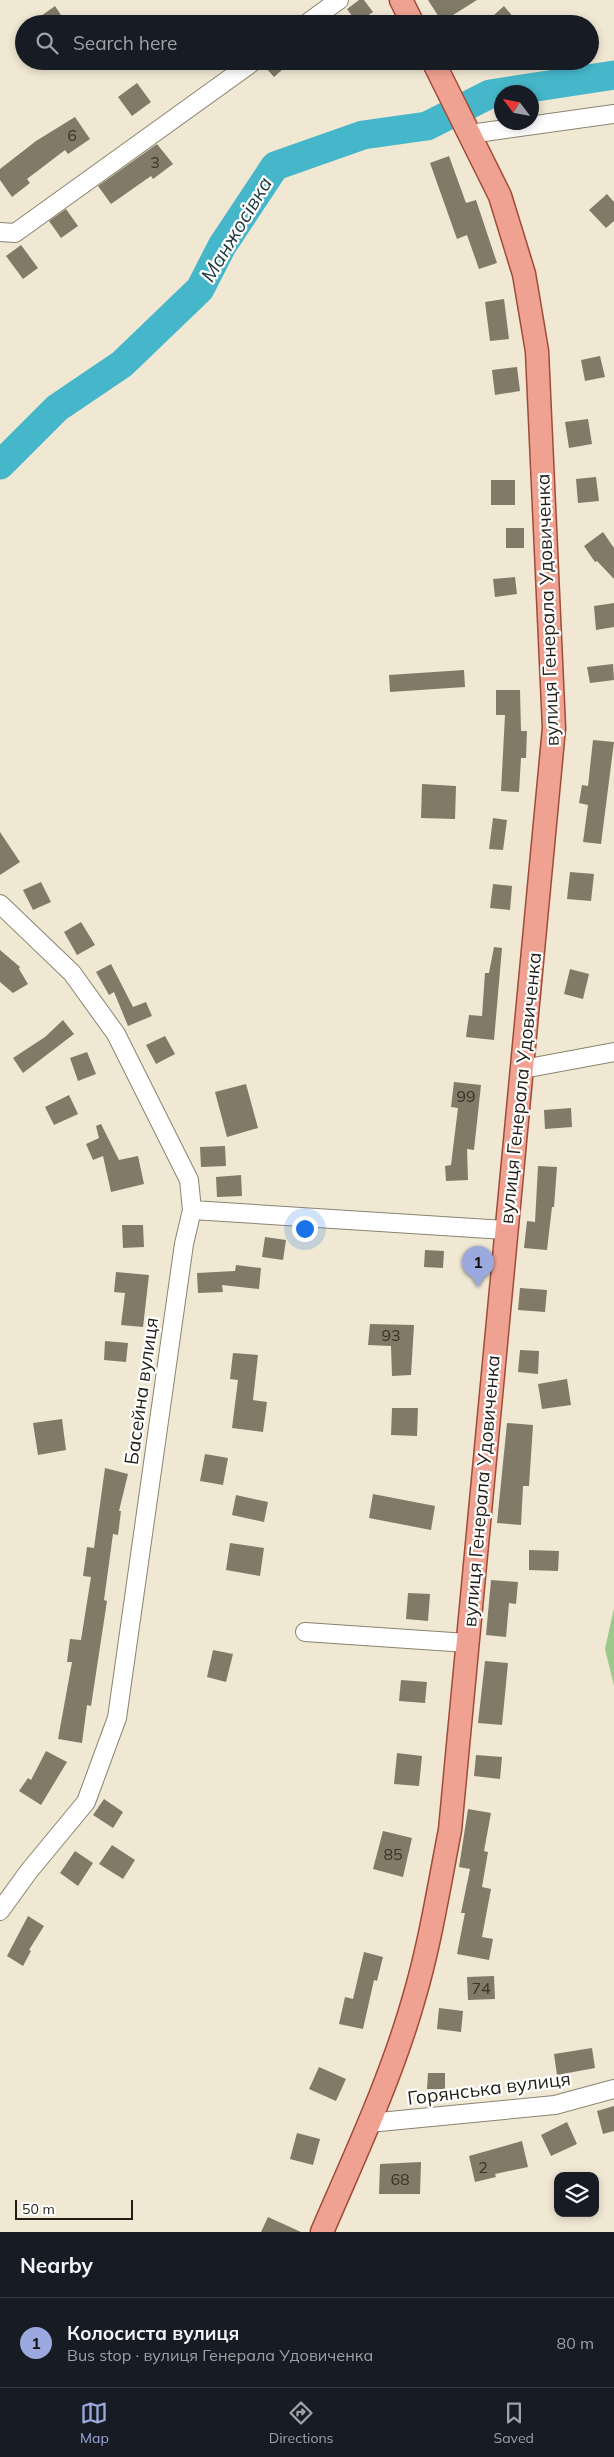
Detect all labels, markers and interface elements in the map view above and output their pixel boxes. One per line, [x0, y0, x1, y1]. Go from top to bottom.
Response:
search box [15, 15, 599, 70]
icon: search [33, 29, 61, 57]
text: Search here [73, 31, 177, 55]
north arrow [494, 85, 539, 130]
house number: 6 [67, 125, 77, 145]
house number: 3 [150, 152, 160, 172]
water label: Манжосівка [195, 172, 277, 286]
street label: вулиця Генерала Удовиченка [530, 473, 564, 747]
street label: вулиця Генерала Удовиченка [494, 951, 546, 1225]
house number: 99 [456, 1086, 476, 1106]
your location [292, 1216, 318, 1242]
pin: 1 [462, 1246, 494, 1287]
street label: Басейна вулиця [119, 1316, 163, 1466]
house number: 93 [381, 1325, 401, 1345]
street label: вулиця Генерала Удовиченка [457, 1354, 505, 1628]
house number: 85 [383, 1844, 403, 1864]
house number: 74 [471, 1978, 491, 1998]
street label: Горянська вулиця [406, 2066, 572, 2110]
house number: 2 [478, 2157, 488, 2177]
house number: 68 [390, 2169, 410, 2189]
map controls [554, 2172, 599, 2217]
button: layers [554, 2172, 599, 2217]
scale bar [15, 2197, 132, 2220]
text: 50 m [22, 2200, 55, 2218]
text: Nearby [20, 2252, 93, 2278]
text: Колосиста вулиця [67, 2321, 239, 2345]
text: 1 [31, 2333, 41, 2353]
text: 80 m [557, 2333, 594, 2353]
text: Bus stop · вулиця Генерала Удовиченка [67, 2345, 373, 2365]
tab: Map [80, 2399, 109, 2447]
tab: Directions [269, 2399, 334, 2447]
tab: Saved [494, 2399, 534, 2447]

